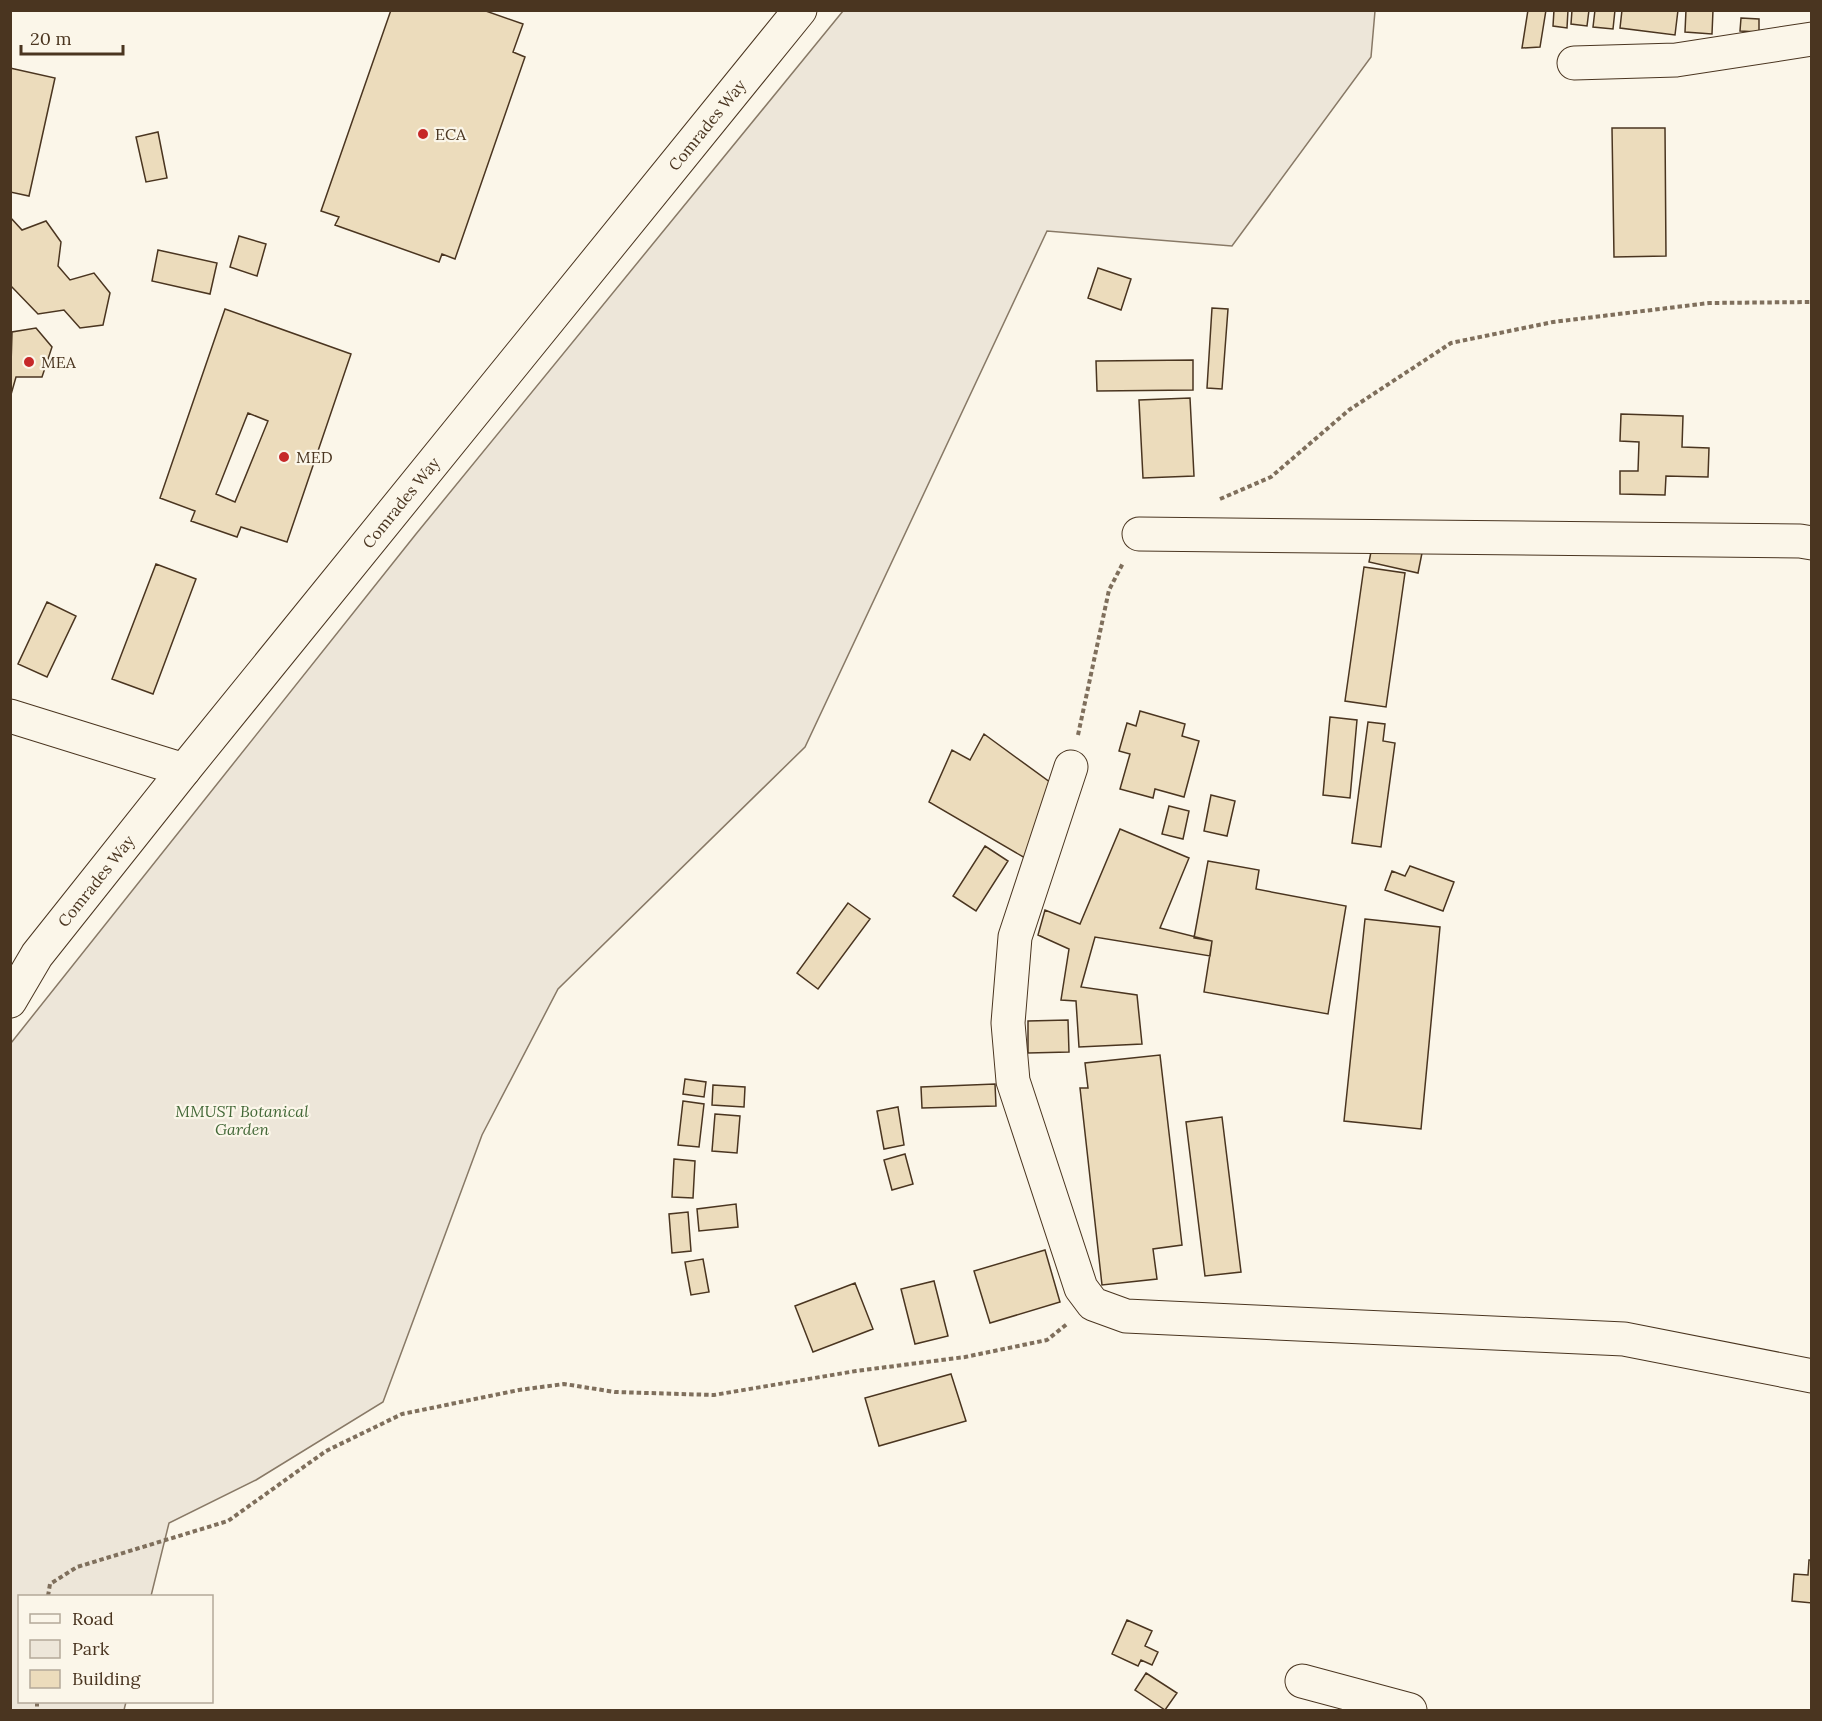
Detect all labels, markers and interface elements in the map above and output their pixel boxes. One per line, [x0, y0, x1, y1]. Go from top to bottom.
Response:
scale bar [21, 18, 123, 56]
text: 20 m [30, 27, 72, 50]
street label: Comrades Way [664, 75, 750, 175]
place label: ECA [435, 124, 467, 144]
marker: ECA [416, 127, 430, 141]
place label: MEA [41, 352, 77, 372]
marker: MEA [22, 355, 36, 369]
place label: MED [296, 447, 333, 467]
marker: MED [277, 450, 291, 464]
street label: Comrades Way [358, 452, 444, 552]
street label: Comrades Way [53, 830, 139, 931]
park label: MMUST Botanical Garden [175, 1101, 309, 1139]
legend [18, 1595, 213, 1703]
text: Road [72, 1607, 114, 1630]
text: Park [72, 1637, 110, 1660]
text: Building [72, 1667, 142, 1690]

